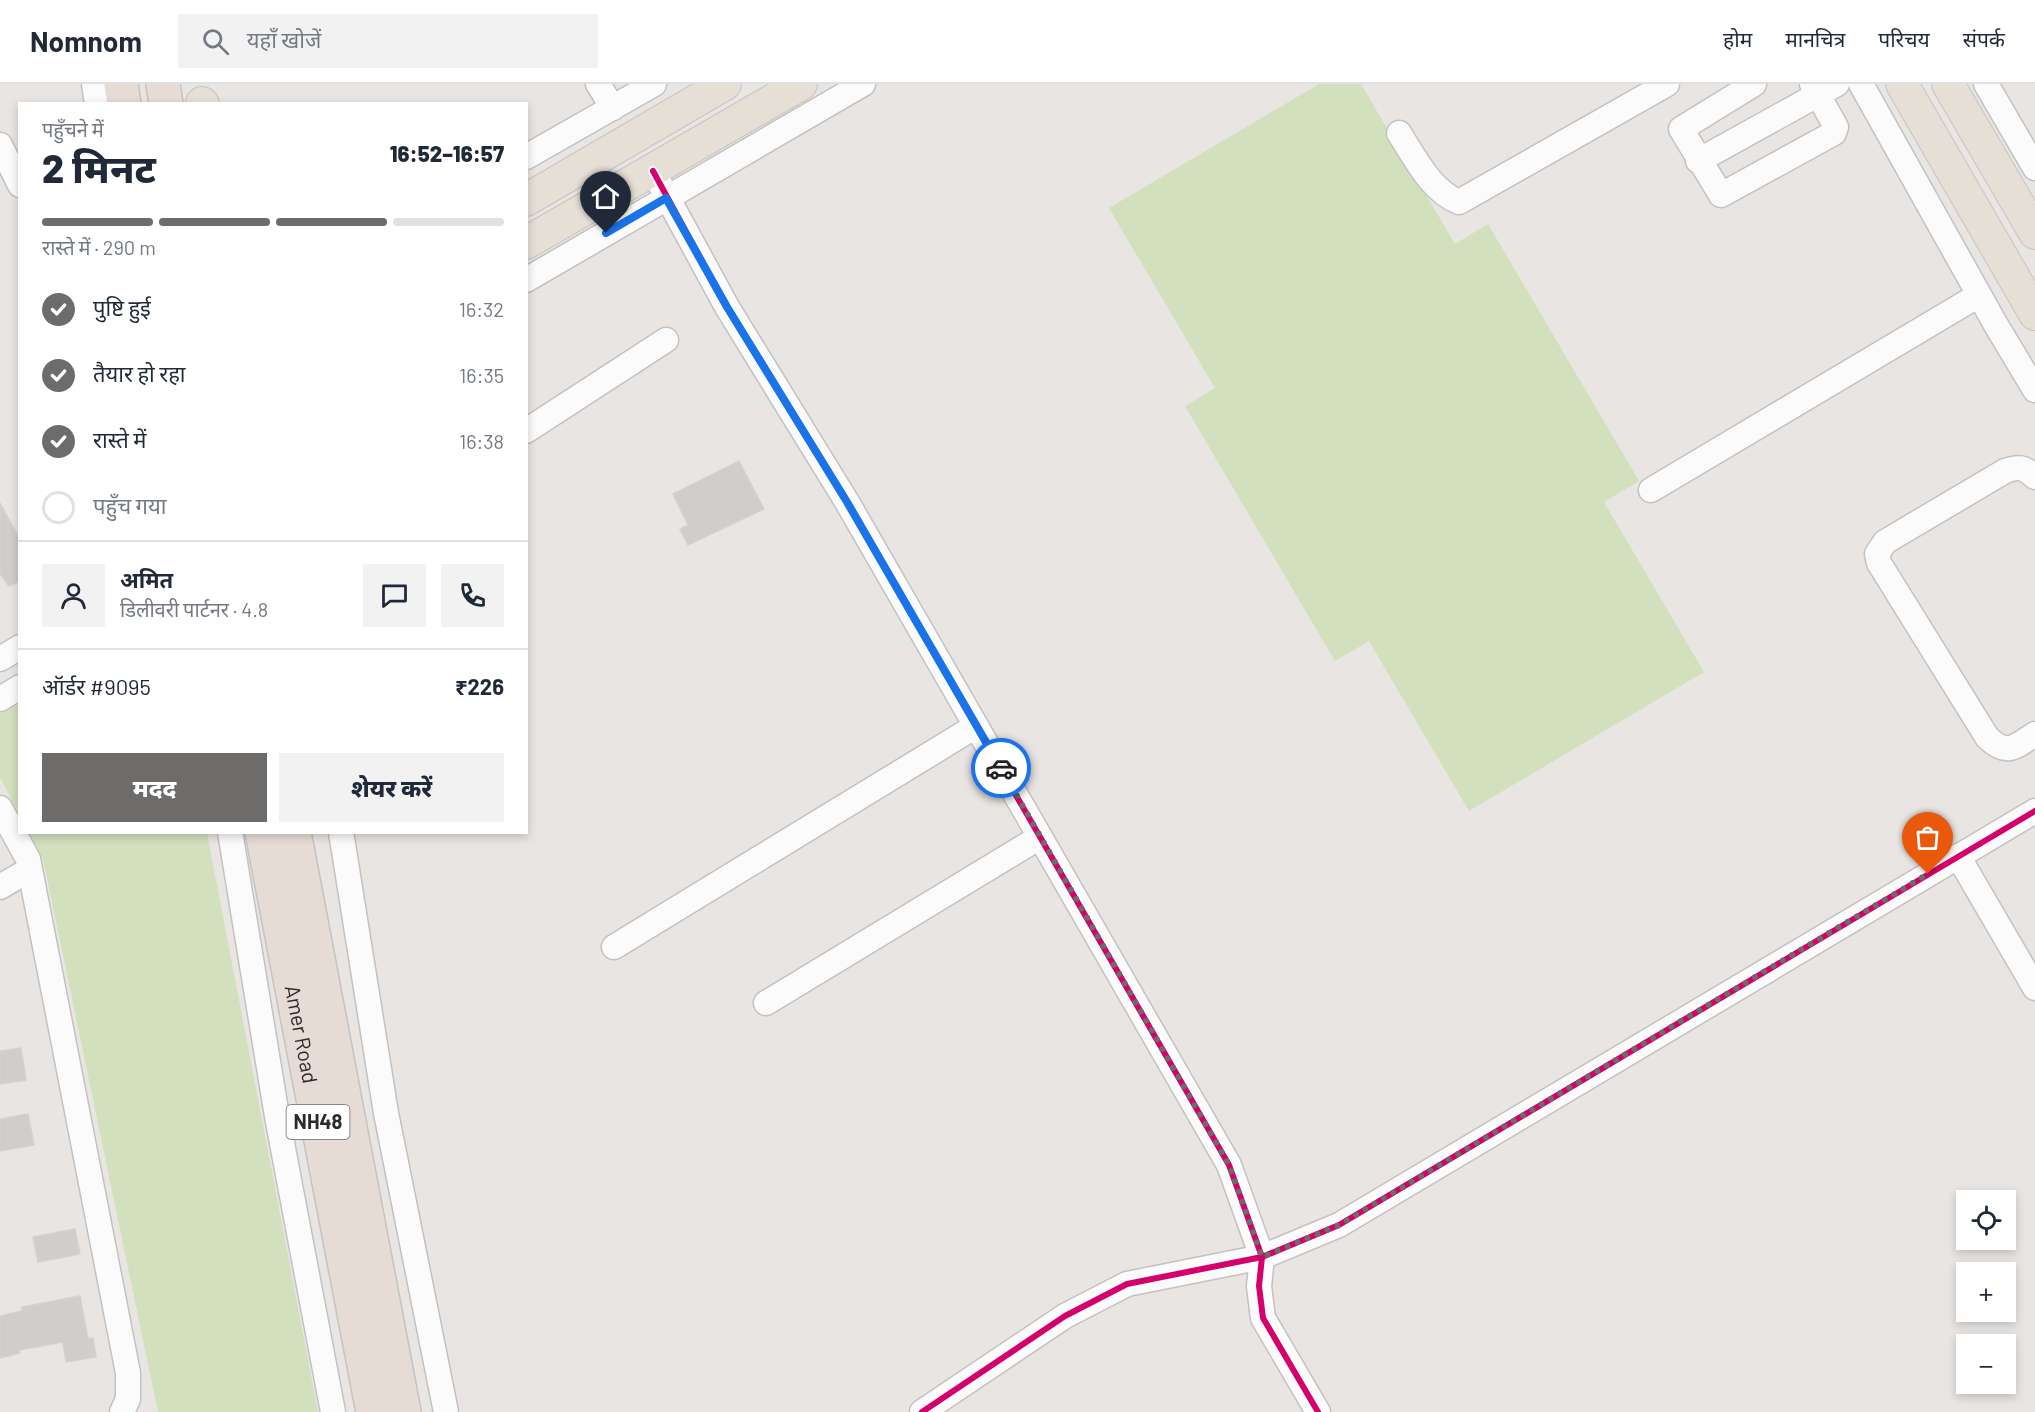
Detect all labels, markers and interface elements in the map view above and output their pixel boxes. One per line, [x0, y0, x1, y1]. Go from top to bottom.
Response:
search box [178, 14, 598, 68]
text: Nomnom [30, 24, 142, 58]
icon: search [199, 25, 232, 58]
text: यहाँ खोजें [247, 26, 321, 52]
text: होम [1723, 26, 1752, 51]
text: मानचित्र [1785, 26, 1845, 51]
text: परिचय [1878, 26, 1930, 51]
text: संपर्क [1963, 26, 2005, 51]
text: पहुँचने में [42, 117, 104, 141]
text: 16:52–16:57 [390, 140, 504, 166]
text: 2 मिनट [42, 144, 156, 191]
pin [580, 171, 631, 233]
icon: home [589, 180, 622, 213]
text: रास्ते में · 290 m [42, 235, 156, 259]
icon: check [42, 293, 75, 326]
text: पुष्टि हुई [93, 294, 151, 320]
text: 16:32 [459, 297, 504, 321]
icon: check [42, 359, 75, 392]
text: तैयार हो रहा [93, 360, 186, 386]
text: 16:35 [459, 363, 504, 387]
icon: check [42, 425, 75, 458]
text: रास्ते में [93, 426, 146, 452]
text: 16:38 [459, 429, 504, 453]
text: पहुँच गया [93, 492, 166, 518]
button: person [42, 564, 105, 627]
button: chat [363, 564, 426, 627]
button: phone [441, 564, 504, 627]
text: अमित [120, 566, 173, 592]
text: डिलीवरी पार्टनर · 4.8 [120, 597, 268, 621]
text: ऑर्डर #9095 [42, 673, 151, 699]
text: ₹226 [455, 673, 504, 699]
courier [971, 738, 1031, 798]
icon: car [985, 752, 1018, 785]
button: मदद [42, 753, 267, 822]
button: शेयर करें [279, 753, 504, 822]
pin [1902, 812, 1953, 874]
icon: bag [1911, 821, 1944, 854]
street label: Amer Road [281, 983, 324, 1085]
road number: NH48 [286, 1105, 350, 1139]
map controls [1956, 1190, 2016, 1394]
button: locate [1956, 1190, 2016, 1250]
button: + [1956, 1262, 2016, 1322]
button: − [1956, 1334, 2016, 1394]

